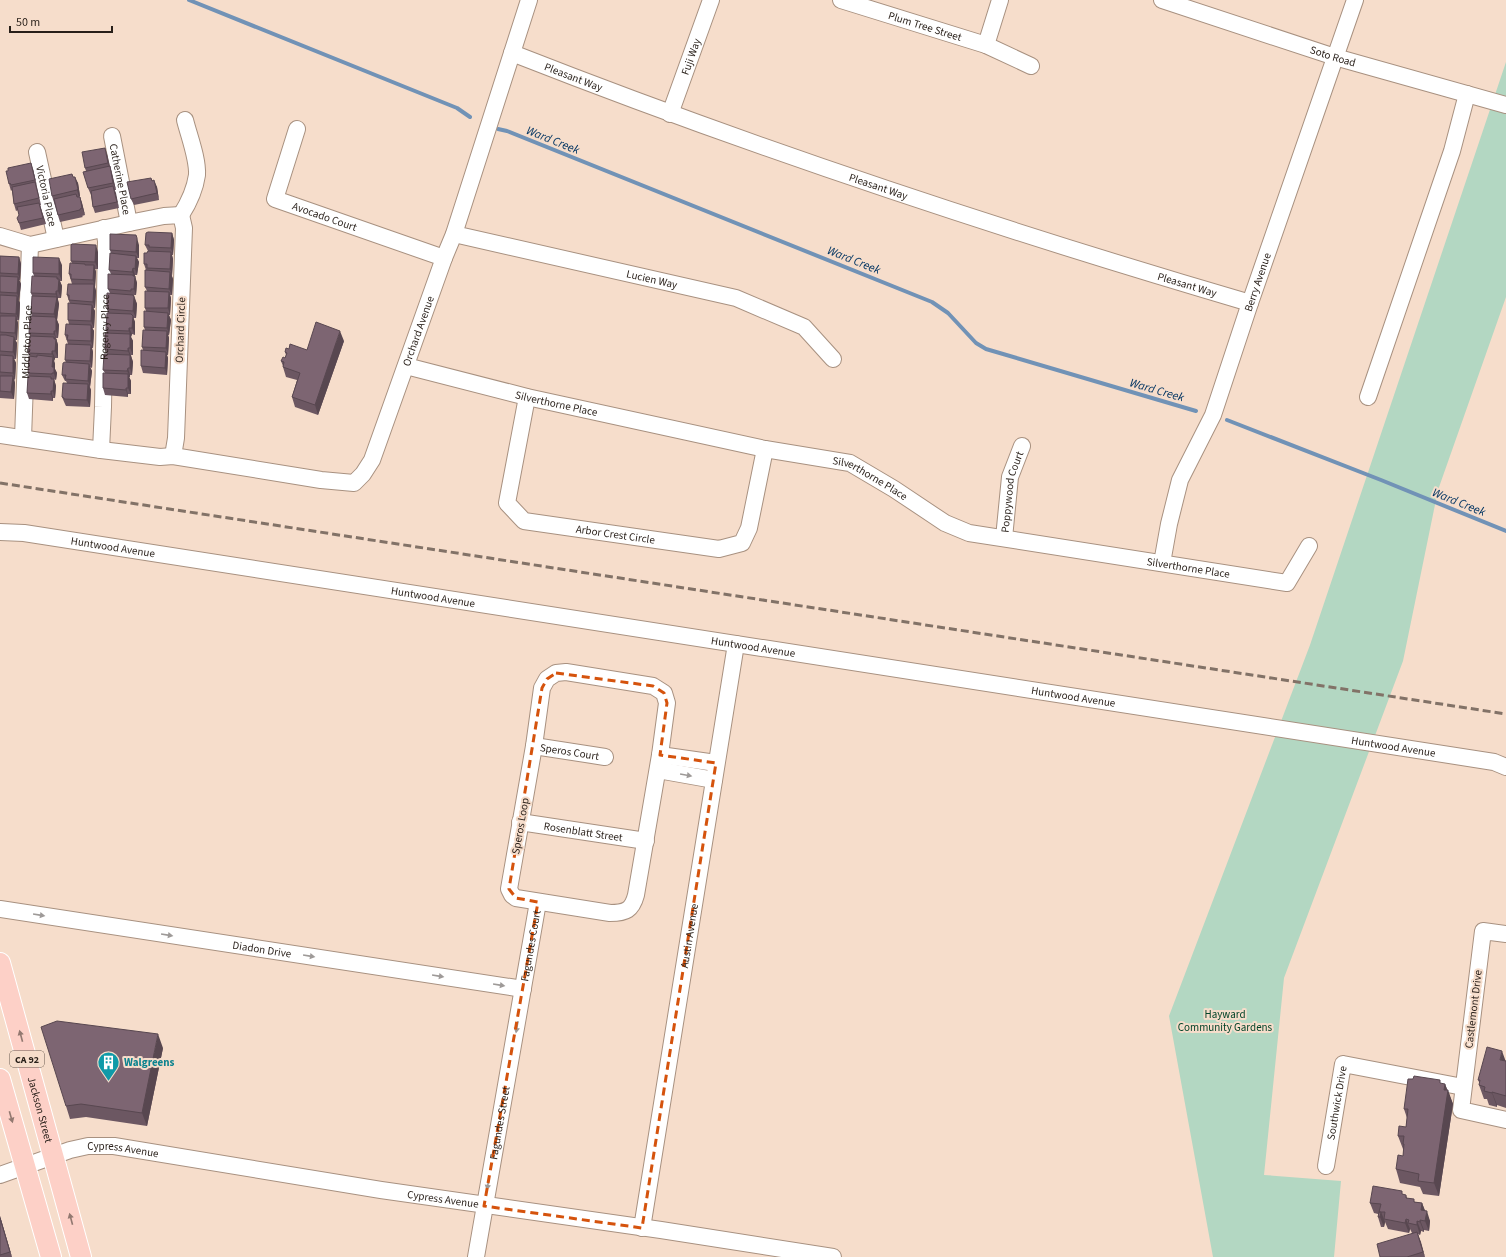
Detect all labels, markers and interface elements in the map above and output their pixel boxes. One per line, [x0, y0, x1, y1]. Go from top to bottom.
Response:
scale bar [10, 8, 112, 34]
street label: Plum Tree Street [886, 8, 964, 45]
text: 50 m [16, 14, 40, 31]
street label: Fuji Way [678, 36, 705, 77]
street label: Soto Road [1308, 42, 1357, 70]
street label: Pleasant Way [542, 59, 605, 95]
water label: Ward Creek [524, 122, 582, 159]
street label: Catherine Place [106, 143, 134, 217]
street label: Victoria Place [32, 164, 60, 228]
street label: Pleasant Way [847, 170, 910, 204]
street label: Avocado Court [290, 199, 359, 235]
water label: Ward Creek [825, 242, 883, 279]
street label: Berry Avenue [1241, 250, 1275, 314]
street label: Lucien Way [625, 266, 679, 292]
street label: Pleasant Way [1156, 269, 1219, 301]
street label: Orchard Avenue [399, 293, 438, 368]
street label: Regency Place [97, 294, 113, 360]
street label: Orchard Circle [172, 296, 189, 363]
street label: Middleton Place [18, 304, 36, 379]
water label: Ward Creek [1128, 375, 1186, 406]
street label: Silverthorne Place [514, 387, 599, 420]
street label: Poppywood Court [998, 449, 1027, 533]
street label: Silverthorne Place [831, 453, 911, 504]
water label: Ward Creek [1430, 484, 1488, 521]
street label: Arbor Crest Circle [575, 522, 656, 548]
street label: Huntwood Avenue [70, 533, 157, 561]
street label: Silverthorne Place [1146, 554, 1231, 582]
street label: Huntwood Avenue [390, 583, 477, 611]
street label: Huntwood Avenue [710, 633, 797, 661]
street label: Huntwood Avenue [1030, 683, 1117, 711]
street label: Huntwood Avenue [1350, 733, 1437, 761]
street label: Speros Court [539, 740, 600, 764]
one-way arrow [679, 772, 692, 778]
street label: Speros Loop [508, 797, 533, 856]
street label: Rosenblatt Street [543, 819, 624, 845]
street label: Austin Avenue [677, 902, 702, 969]
street label: Fagundes Court [517, 909, 545, 983]
one-way arrow [32, 912, 45, 918]
one-way arrow [161, 932, 173, 938]
street label: Diadon Drive [231, 938, 293, 962]
one-way arrow [303, 953, 316, 959]
street label: Castlemont Drive [1461, 968, 1486, 1049]
one-way arrow [432, 973, 444, 979]
one-way arrow [493, 982, 505, 988]
park label: Hayward Community Gardens [1178, 1007, 1273, 1035]
one-way arrow [513, 1021, 519, 1033]
one-way arrow [18, 1030, 24, 1042]
building icon: Walgreens [95, 1049, 121, 1082]
road number: CA 92 [10, 1051, 44, 1067]
place label: Walgreens [124, 1055, 175, 1070]
street label: Southwick Drive [1323, 1064, 1351, 1141]
street label: Jackson Street [24, 1075, 56, 1145]
street label: Fagundes Street [486, 1085, 514, 1161]
one-way arrow [8, 1111, 14, 1123]
street label: Cypress Avenue [87, 1139, 160, 1161]
one-way arrow [485, 1178, 491, 1190]
street label: Cypress Avenue [406, 1187, 480, 1212]
one-way arrow [67, 1213, 73, 1226]

